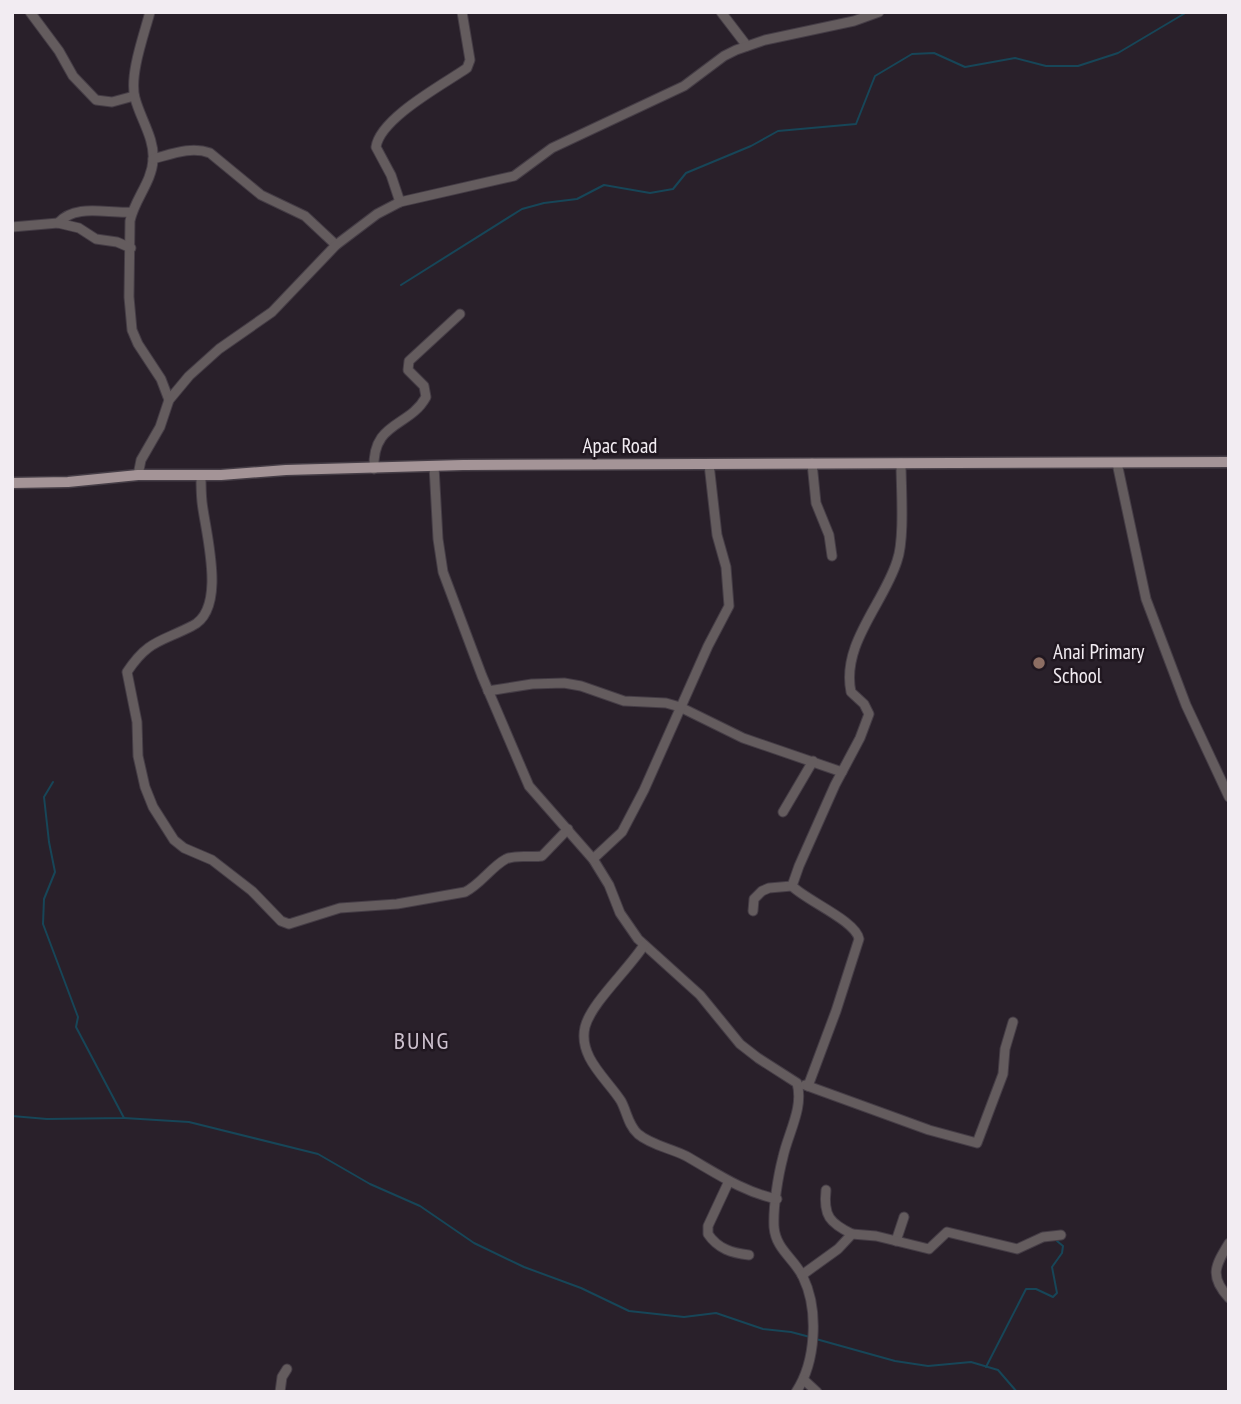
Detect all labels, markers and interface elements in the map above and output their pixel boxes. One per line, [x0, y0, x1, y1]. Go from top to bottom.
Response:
street label: Apac Road [583, 432, 657, 459]
place label: Anai Primary School [1053, 638, 1145, 689]
marker: Anai Primary School [1031, 655, 1047, 671]
district label: BUNG [394, 1025, 450, 1056]

